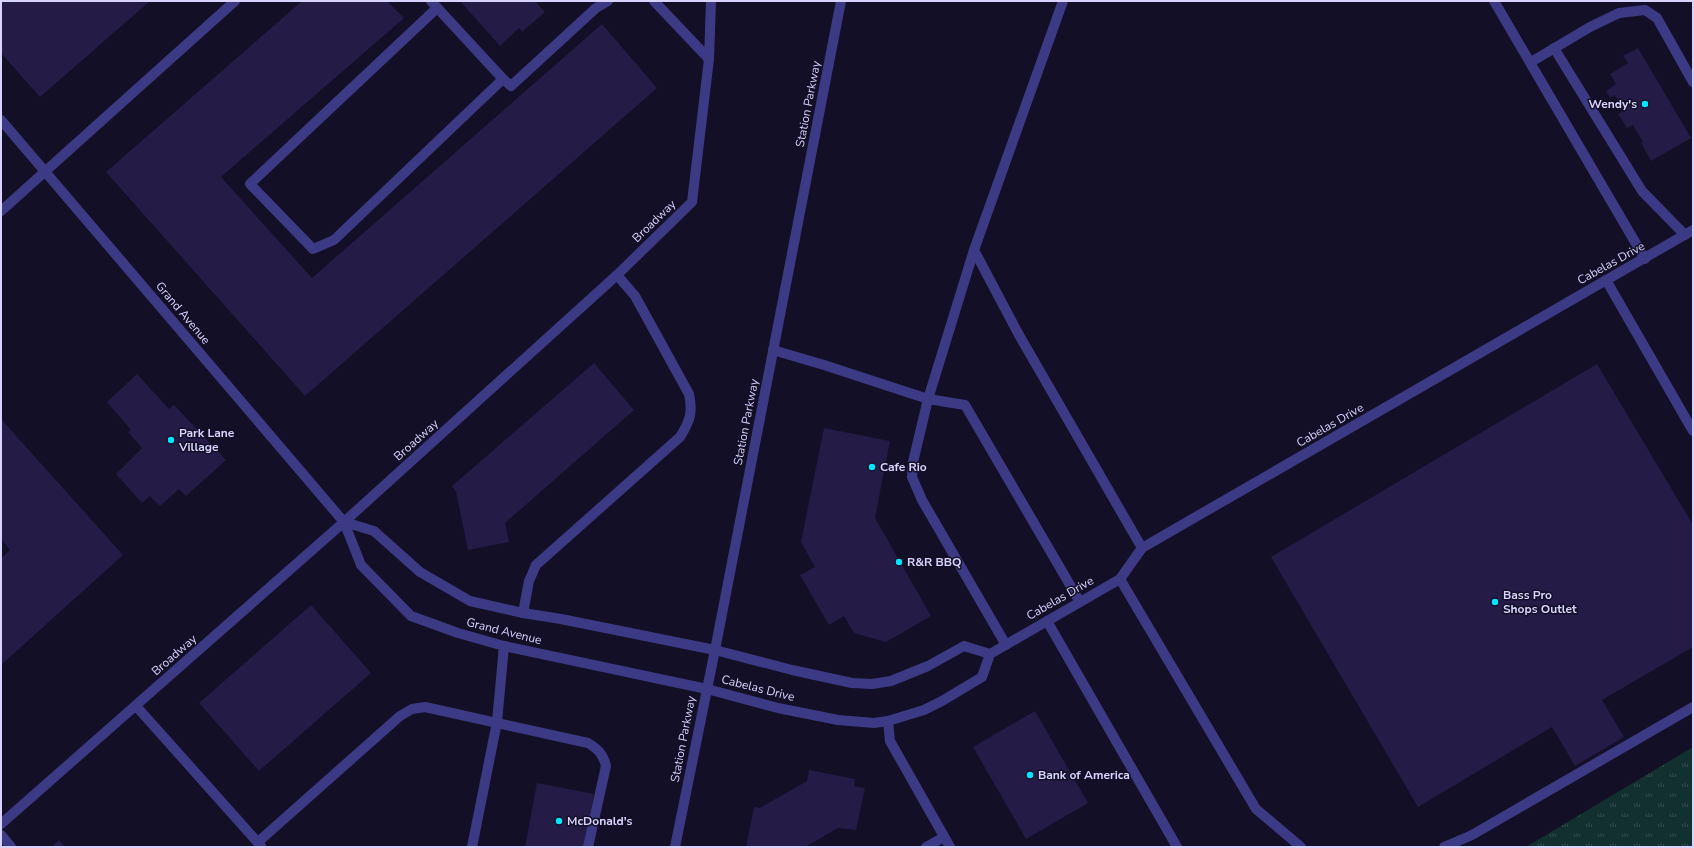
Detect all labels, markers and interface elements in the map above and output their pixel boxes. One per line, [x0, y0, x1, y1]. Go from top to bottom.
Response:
street label: Station Parkway [792, 59, 824, 149]
place label: Wendy's [1589, 96, 1637, 112]
marker: Wendy's [1640, 99, 1650, 109]
street label: Broadway [629, 196, 680, 246]
street label: Cabelas Drive [1574, 238, 1648, 288]
street label: Grand Avenue [152, 278, 214, 348]
street label: Station Parkway [730, 377, 762, 467]
street label: Cabelas Drive [1294, 399, 1366, 451]
street label: Broadway [390, 415, 442, 464]
place label: Park Lane Village [178, 425, 235, 455]
marker: Park Lane Village [166, 435, 176, 445]
place label: Cafe Rio [880, 459, 927, 475]
marker: Cafe Rio [867, 462, 877, 472]
place label: R&R BBQ [907, 554, 961, 570]
marker: R&R BBQ [894, 557, 904, 567]
street label: Cabelas Drive [1024, 572, 1096, 624]
place label: Bass Pro Shops Outlet [1503, 587, 1577, 617]
marker: Bass Pro Shops Outlet [1490, 597, 1500, 607]
street label: Grand Avenue [465, 614, 543, 648]
street label: Broadway [148, 630, 201, 679]
street label: Cabelas Drive [720, 671, 796, 705]
street label: Station Parkway [667, 694, 699, 784]
place label: Bank of America [1038, 767, 1130, 783]
marker: Bank of America [1025, 770, 1035, 780]
place label: McDonald's [567, 813, 633, 829]
marker: McDonald's [554, 816, 564, 826]

